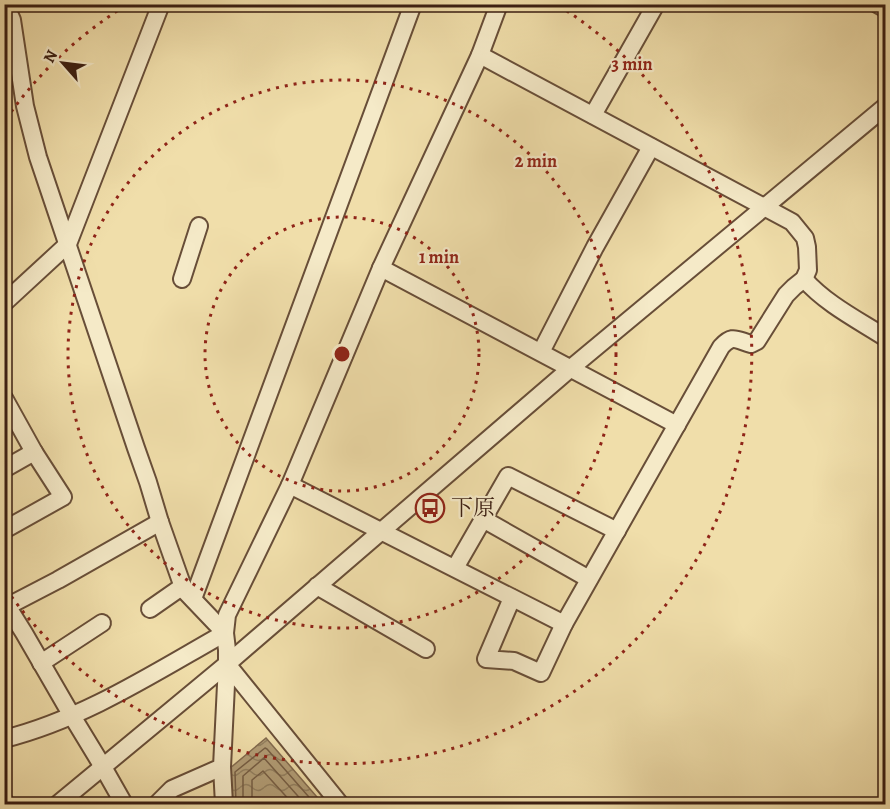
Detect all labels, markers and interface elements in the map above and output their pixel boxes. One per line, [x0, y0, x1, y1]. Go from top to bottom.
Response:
north arrow [33, 33, 93, 93]
text: N [38, 46, 63, 67]
text: 3 min [611, 52, 653, 76]
text: 2 min [515, 149, 557, 173]
text: 1 min [419, 245, 459, 269]
centre of rings [332, 344, 352, 364]
bus stop icon: 下原 [414, 492, 446, 524]
place label: 下原 [451, 493, 495, 523]

